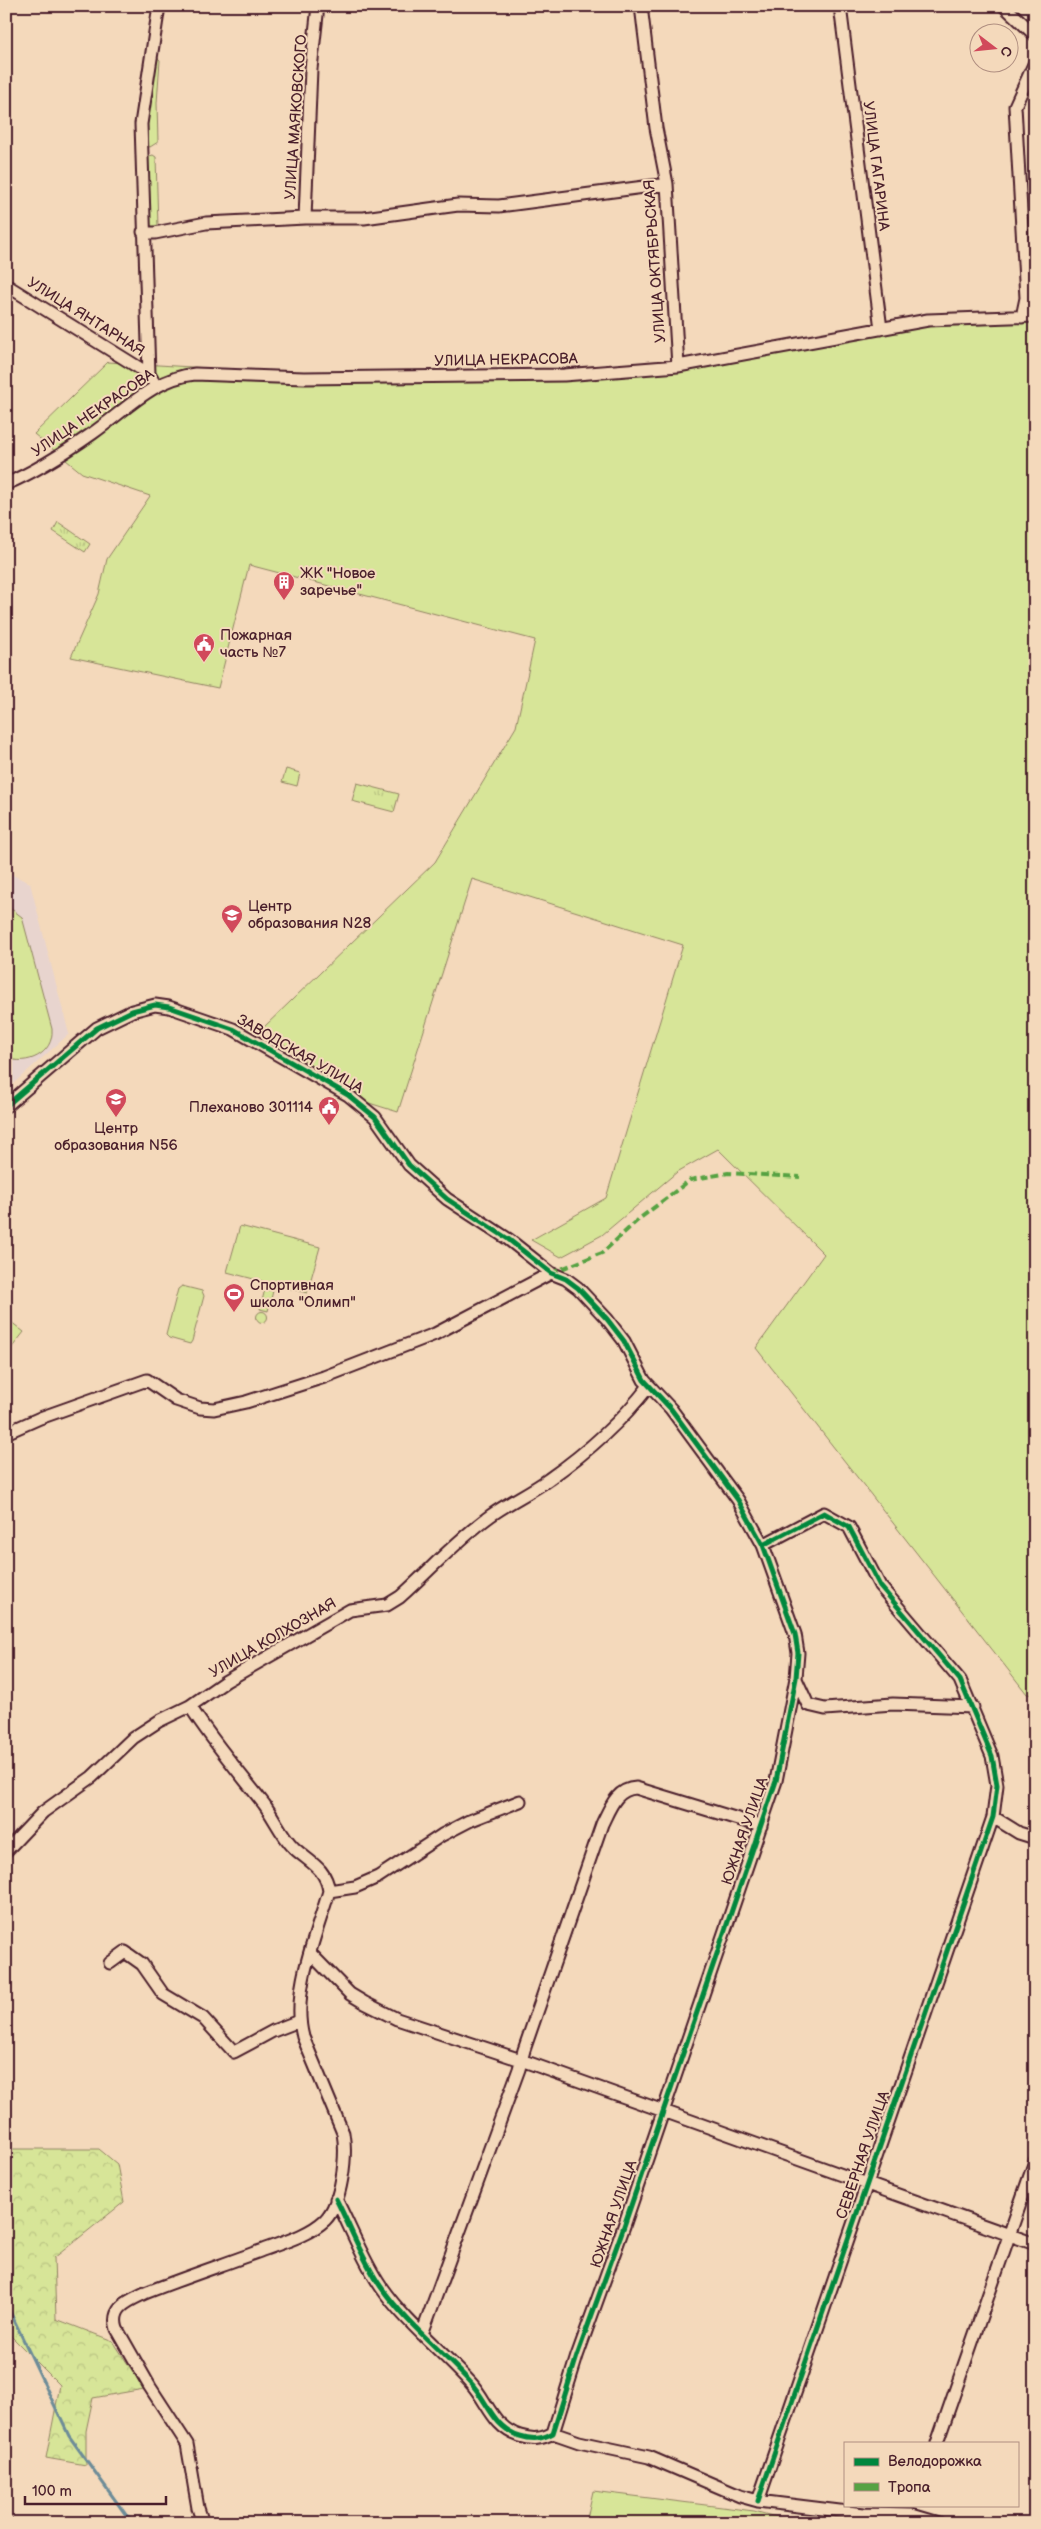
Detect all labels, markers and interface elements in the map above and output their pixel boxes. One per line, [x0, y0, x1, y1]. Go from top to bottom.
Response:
north arrow [968, 22, 1018, 72]
street label: УЛИЦА МАЯКОВСКОГО [281, 34, 311, 200]
text: С [996, 44, 1016, 59]
street label: УЛИЦА ГАГАРИНА [859, 100, 893, 233]
street label: УЛИЦА ОКТЯБРЬСКАЯ [640, 179, 670, 343]
street label: УЛИЦА ЯНТАРНАЯ [24, 273, 148, 361]
street label: УЛИЦА НЕКРАСОВА [434, 349, 579, 371]
street label: УЛИЦА НЕКРАСОВА [28, 364, 159, 461]
place label: ЖК "Новое заречье" [300, 564, 375, 600]
building icon: ЖК "Новое заречье" [272, 570, 296, 601]
place label: Пожарная часть №7 [220, 626, 292, 662]
public building icon: Пожарная часть №7 [192, 632, 216, 663]
place label: Центр образования N28 [248, 897, 371, 933]
school or university icon: Центр образования N28 [220, 903, 244, 934]
street label: ЗАВОДСКАЯ УЛИЦА [233, 1010, 367, 1098]
school or university icon: Центр образования N56 [104, 1087, 128, 1118]
public building icon: Плеханово 301114 [317, 1095, 341, 1126]
place label: Плеханово 301114 [189, 1098, 313, 1117]
place label: Центр образования N56 [54, 1119, 178, 1155]
place label: Спортивная школа "Олимп" [250, 1276, 356, 1312]
sports icon: Спортивная школа "Олимп" [222, 1282, 246, 1313]
street label: УЛИЦА КОЛХОЗНАЯ [206, 1594, 340, 1682]
street label: ЮЖНАЯ УЛИЦА [718, 1774, 773, 1888]
street label: СЕВЕРНАЯ УЛИЦА [832, 2087, 894, 2222]
street label: ЮЖНАЯ УЛИЦА [587, 2157, 642, 2271]
legend [844, 2442, 1018, 2506]
text: Велодорожка [888, 2452, 982, 2471]
scale bar [25, 2474, 166, 2506]
text: Тропа [888, 2478, 931, 2497]
text: 100 m [32, 2482, 72, 2501]

